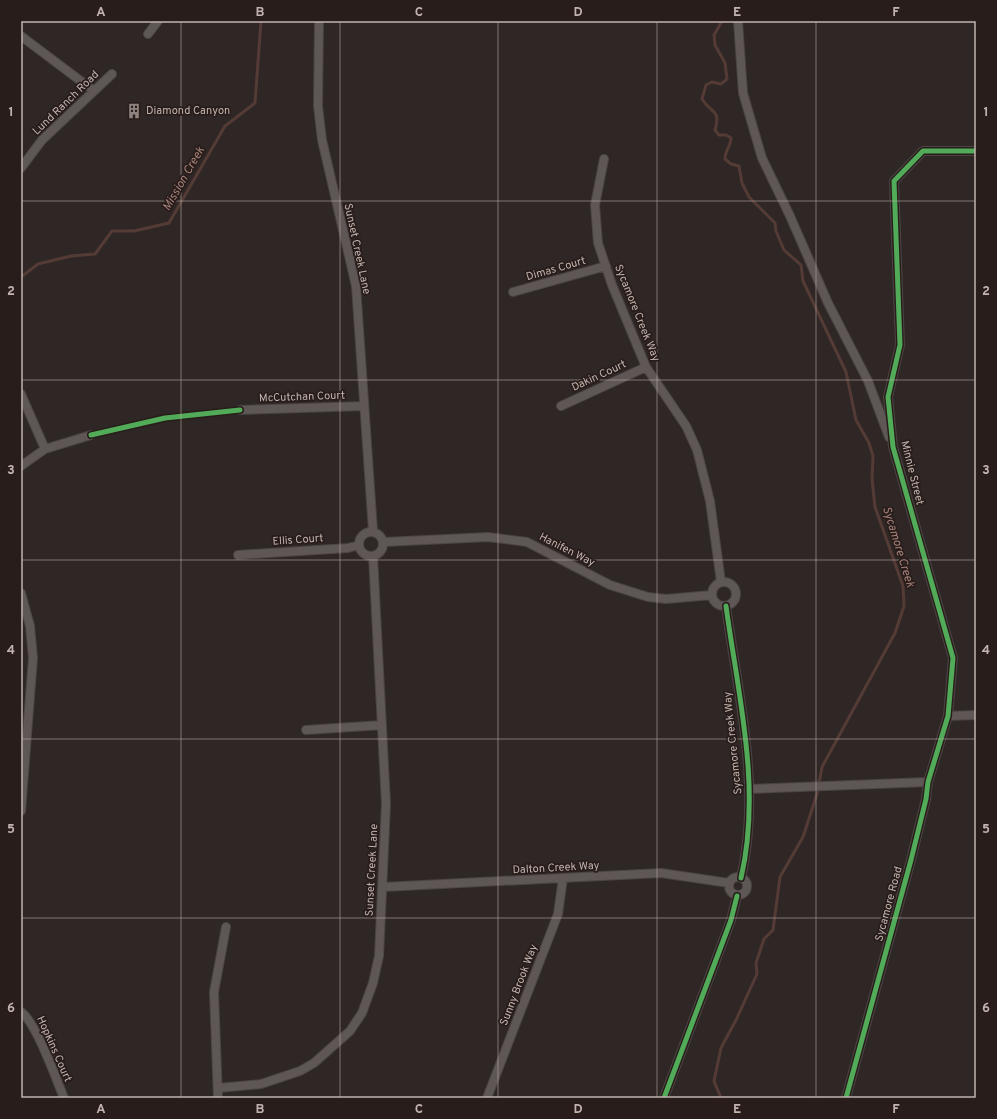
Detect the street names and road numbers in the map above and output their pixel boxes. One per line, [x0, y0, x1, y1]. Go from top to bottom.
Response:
street label: Lund Ranch Road [30, 68, 102, 138]
street label: Sunset Creek Lane [341, 202, 373, 296]
street label: Dimas Court [525, 254, 587, 284]
street label: Sycamore Creek Way [611, 262, 663, 364]
street label: Dakin Court [569, 357, 629, 395]
street label: McCutchan Court [259, 389, 345, 405]
street label: Minnie Street [897, 439, 927, 507]
street label: Hanifen Way [537, 530, 597, 570]
street label: Ellis Court [272, 531, 324, 549]
street label: Sycamore Creek Way [721, 691, 745, 795]
street label: Sunset Creek Lane [363, 823, 381, 917]
street label: Dalton Creek Way [512, 859, 600, 877]
street label: Sycamore Road [872, 865, 906, 943]
street label: Sunny Brook Way [497, 942, 541, 1028]
street label: Hopkins Court [33, 1014, 75, 1084]

